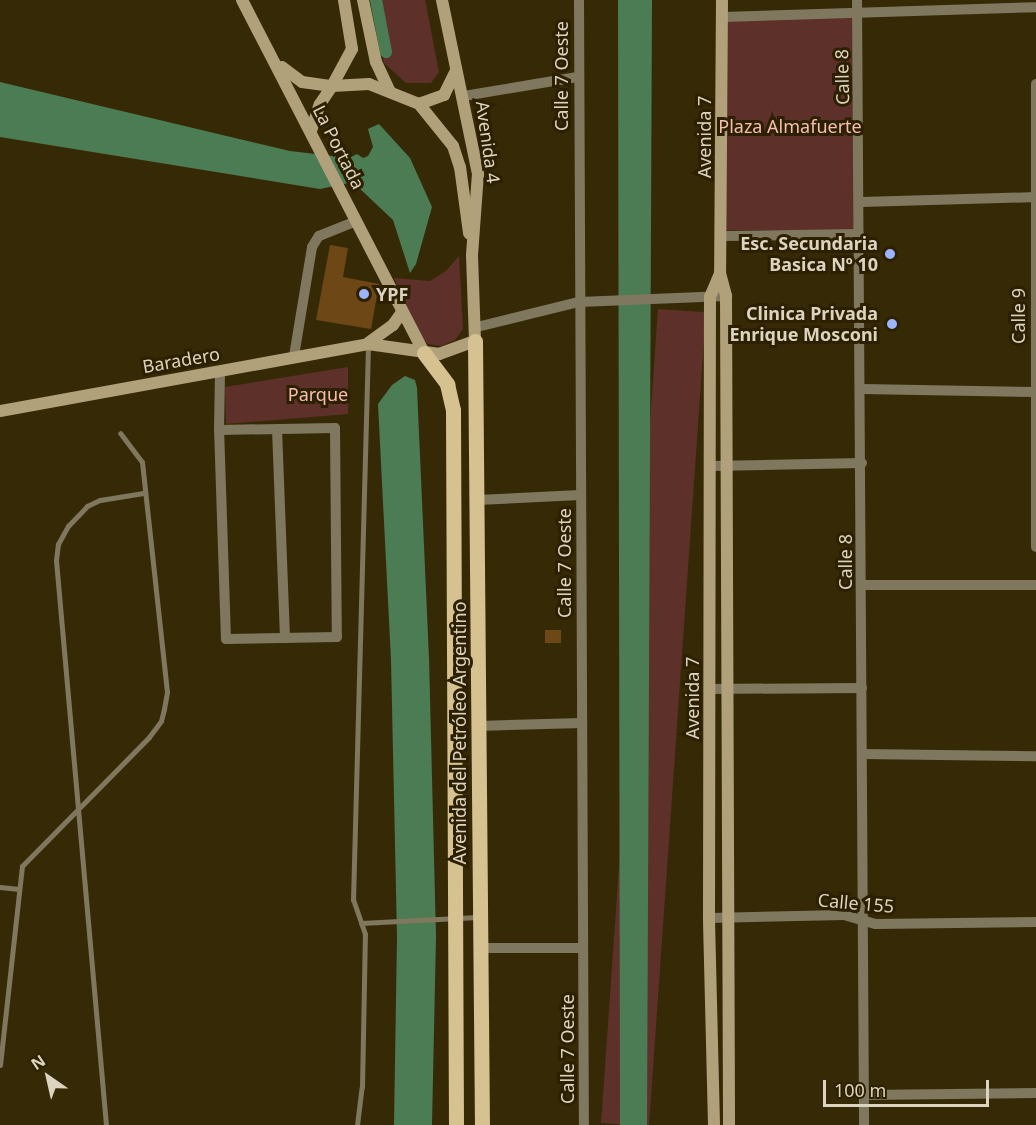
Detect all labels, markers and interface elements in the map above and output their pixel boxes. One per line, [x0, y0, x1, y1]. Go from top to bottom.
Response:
street label: Calle 7 Oeste [550, 21, 572, 131]
street label: Calle 8 [831, 49, 853, 105]
street label: Avenida 7 [693, 96, 715, 178]
street label: Avenida 4 [472, 100, 504, 184]
street label: La Portada [309, 101, 369, 193]
park label: Plaza Almafuerte [718, 115, 862, 137]
place label: Esc. Secundaria Basica Nº 10 [740, 233, 878, 276]
marker: Esc. Secundaria Basica Nº 10 [883, 247, 897, 261]
place label: YPF [376, 283, 408, 305]
marker: YPF [357, 287, 371, 301]
street label: Calle 9 [1007, 288, 1029, 344]
place label: Clinica Privada Enrique Mosconi [729, 303, 878, 346]
marker: Clinica Privada Enrique Mosconi [883, 315, 901, 333]
street label: Baradero [141, 343, 221, 377]
park label: Parque [288, 383, 348, 405]
street label: Calle 7 Oeste [553, 508, 575, 618]
street label: Calle 8 [834, 534, 856, 590]
street label: Avenida del Petróleo Argentino [448, 601, 470, 865]
street label: Avenida 7 [681, 657, 703, 739]
street label: Calle 155 [817, 889, 895, 917]
street label: Calle 7 Oeste [556, 994, 578, 1104]
north arrow [18, 1047, 78, 1107]
text: N [26, 1049, 49, 1075]
scale bar [826, 1068, 992, 1106]
text: 100 m [834, 1078, 886, 1102]

